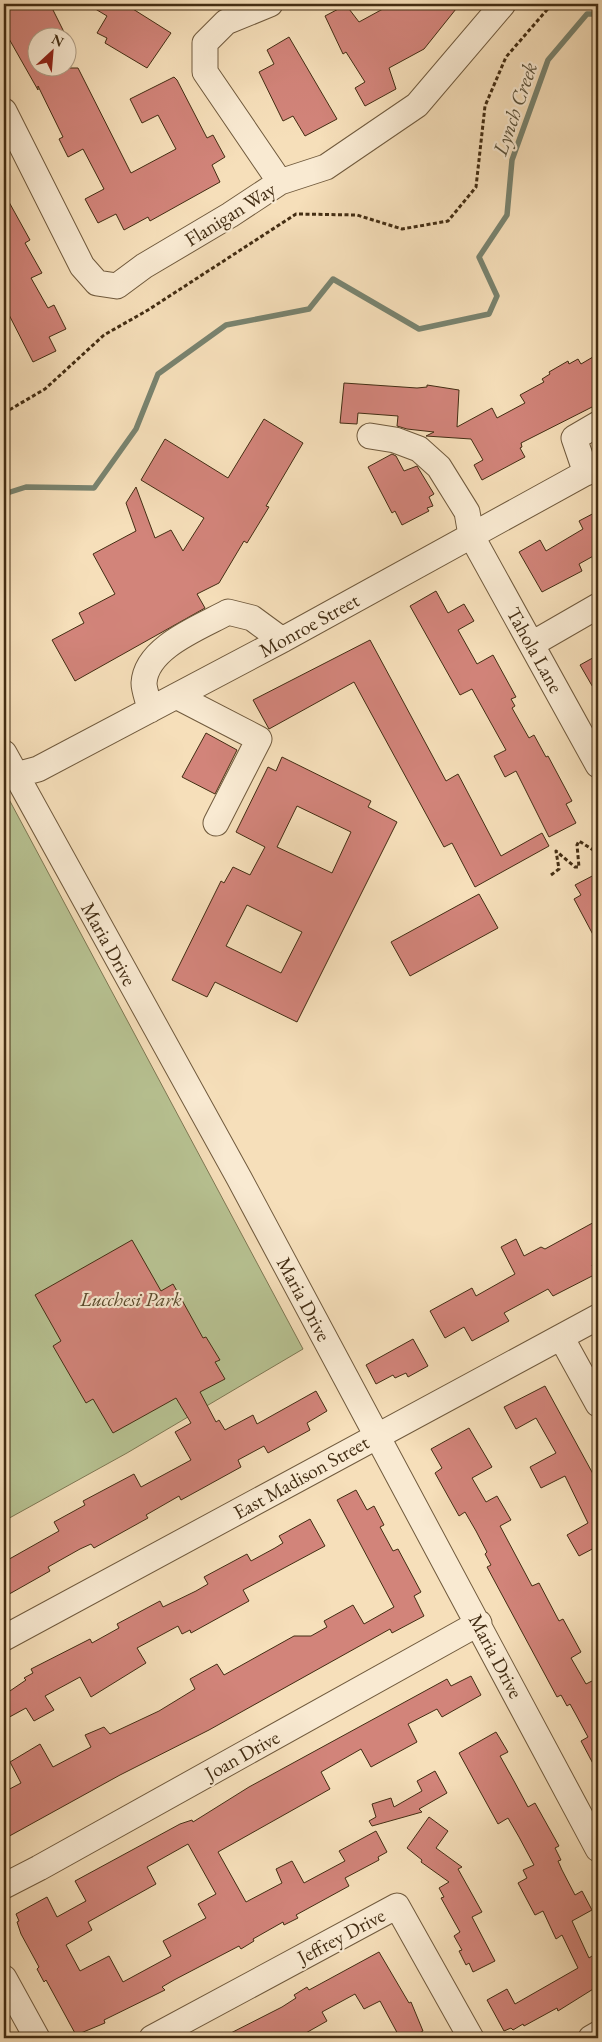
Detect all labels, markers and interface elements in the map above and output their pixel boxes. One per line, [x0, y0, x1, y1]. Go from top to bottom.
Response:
north arrow [28, 28, 78, 78]
text: N [49, 30, 67, 51]
water label: Lynch Creek [486, 58, 543, 160]
street label: Flanigan Way [180, 176, 281, 252]
street label: Monroe Street [254, 587, 364, 663]
street label: Tahola Lane [501, 603, 569, 698]
street label: Maria Drive [75, 898, 143, 991]
street label: Maria Drive [271, 1252, 337, 1346]
park label: Lucchesi Park [79, 1286, 182, 1312]
street label: East Madison Street [229, 1429, 374, 1525]
street label: Maria Drive [463, 1609, 529, 1703]
street label: Joan Drive [198, 1724, 284, 1787]
street label: Jeffrey Drive [291, 1902, 390, 1971]

